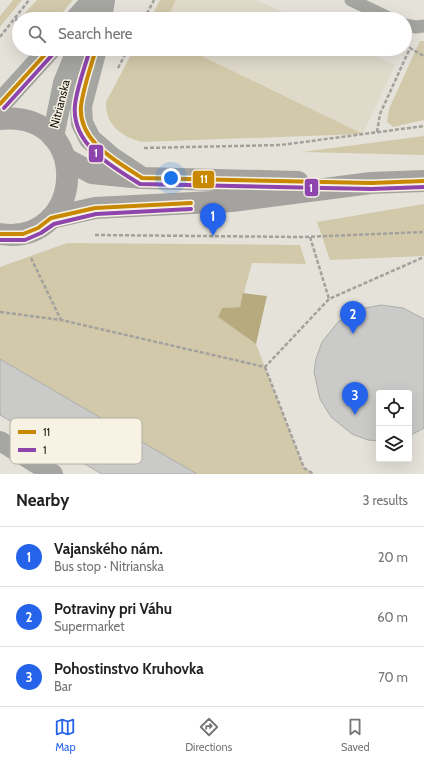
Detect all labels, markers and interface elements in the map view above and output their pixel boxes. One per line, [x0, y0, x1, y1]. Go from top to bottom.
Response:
search box [12, 12, 412, 56]
icon: search [26, 23, 48, 45]
text: Search here [58, 25, 133, 43]
street label: Nitrianska [46, 78, 73, 130]
line badge: 1 [88, 144, 104, 163]
text: 1 [94, 146, 98, 160]
your location [161, 168, 181, 188]
line badge: 11 [192, 170, 215, 189]
text: 11 [200, 172, 208, 186]
line badge: 1 [304, 178, 319, 197]
text: 1 [309, 181, 313, 195]
pin: 1 [200, 203, 226, 236]
pin: 2 [340, 301, 366, 334]
pin: 3 [342, 382, 368, 415]
map controls [376, 390, 412, 462]
button: locate [376, 390, 412, 426]
legend [10, 418, 142, 464]
text: 11 [43, 425, 50, 439]
button: layers [376, 426, 412, 462]
text: 1 [43, 443, 47, 457]
text: Nearby [16, 490, 69, 510]
text: 3 results [362, 492, 408, 508]
text: Vajanského nám. [54, 540, 163, 558]
text: 1 [27, 549, 31, 565]
text: 20 m [378, 549, 408, 565]
text: Bus stop · Nitrianska [54, 558, 164, 574]
text: Potraviny pri Váhu [54, 600, 172, 618]
text: 2 [26, 609, 32, 625]
text: 60 m [377, 609, 408, 625]
text: Supermarket [54, 618, 125, 634]
text: Pohostinstvo Kruhovka [54, 660, 204, 678]
text: 3 [25, 669, 33, 685]
text: 70 m [378, 669, 408, 685]
text: Bar [54, 678, 72, 694]
tab: Map [54, 716, 76, 754]
tab: Directions [185, 716, 232, 754]
tab: Saved [341, 716, 370, 754]

